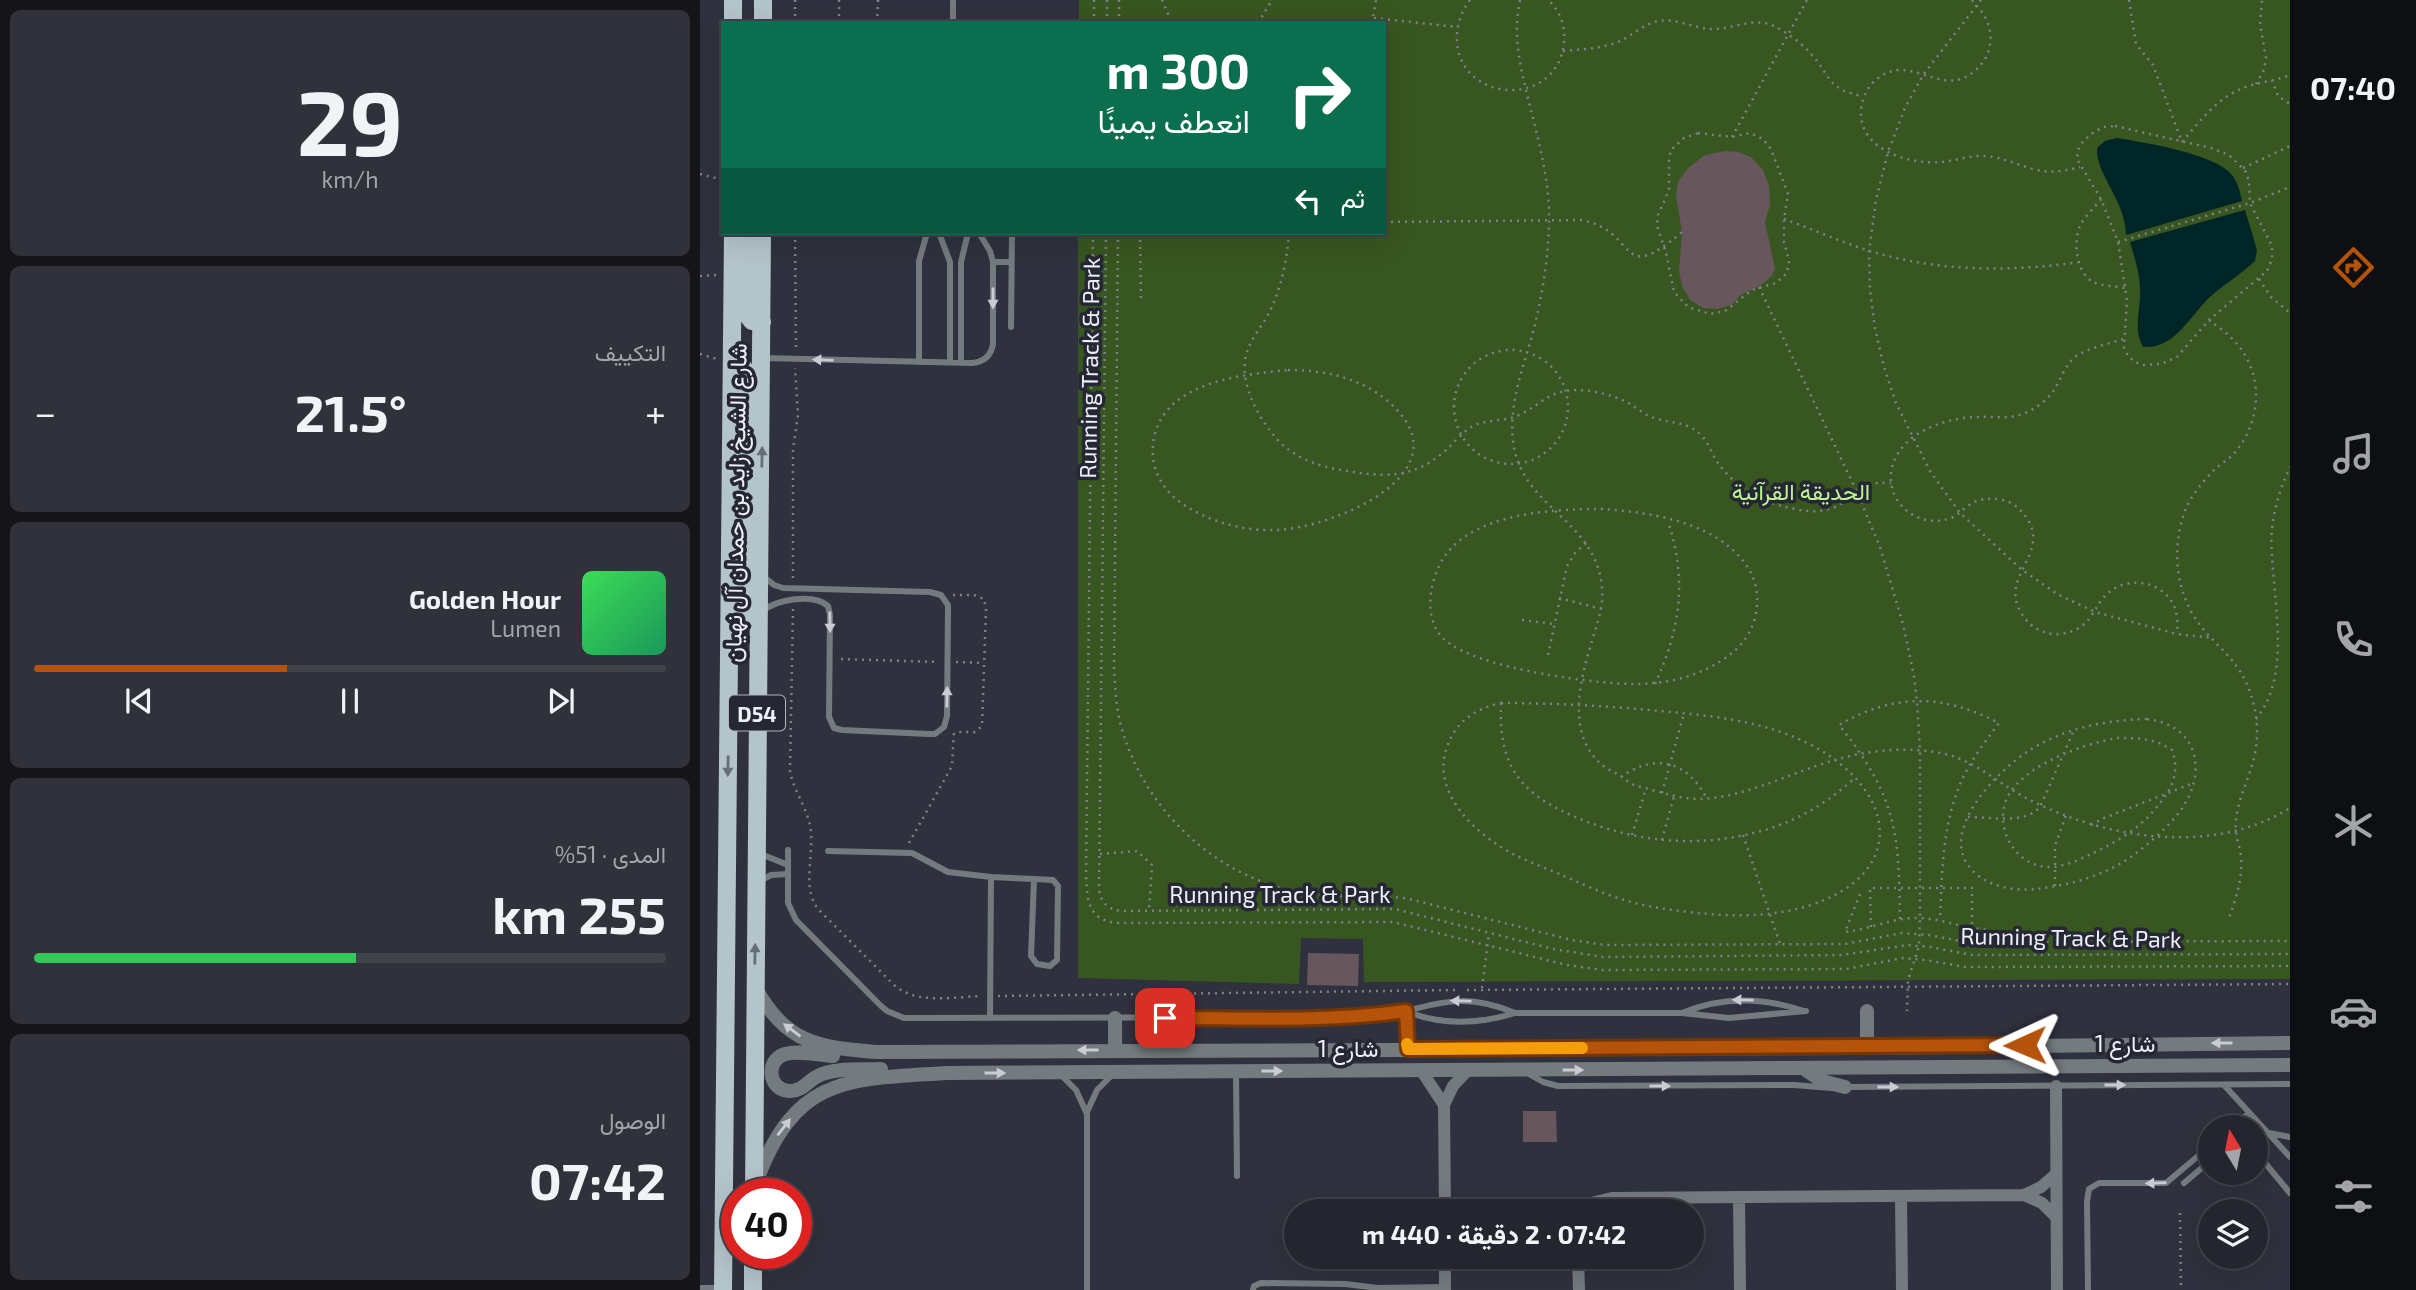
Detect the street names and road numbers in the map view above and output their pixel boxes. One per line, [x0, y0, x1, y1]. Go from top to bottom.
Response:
street label: Running Track & Park [1073, 257, 1105, 479]
street label: شارع الشيخ زايد بن حمدان آل نهيان [718, 343, 755, 663]
road number: D54 [729, 696, 785, 730]
street label: Running Track & Park [1169, 880, 1391, 908]
street label: Running Track & Park [1960, 921, 2182, 953]
street label: شارع 1 [2095, 1029, 2155, 1060]
street label: شارع 1 [1318, 1034, 1378, 1065]

